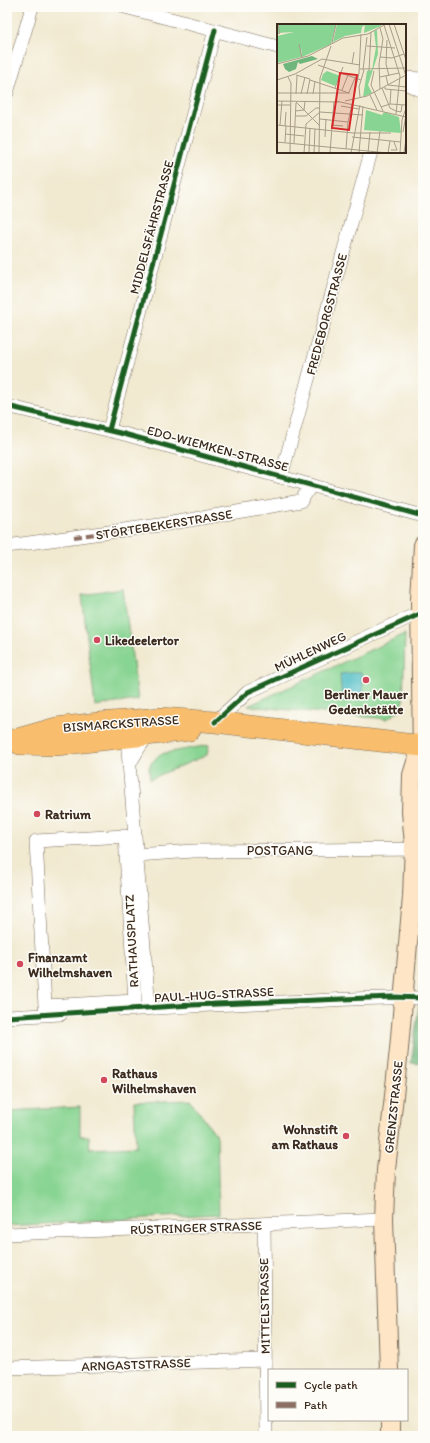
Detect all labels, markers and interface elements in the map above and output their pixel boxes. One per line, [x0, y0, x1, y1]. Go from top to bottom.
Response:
inset map [277, 24, 406, 153]
street label: MIDDELSFÄHRSTRASSE [126, 159, 177, 296]
street label: FREDEBORGSTRASSE [303, 252, 350, 377]
street label: EDO-WIEMKEN-STRASSE [145, 422, 290, 475]
street label: STÖRTEBEKERSTRASSE [95, 506, 233, 543]
street label: MÜHLENWEG [271, 627, 349, 675]
place label: Likedeelertor [105, 633, 180, 648]
marker: Likedeelertor [92, 635, 102, 645]
marker: Berliner Mauer Gedenkstätte [361, 675, 371, 685]
place label: Berliner Mauer Gedenkstätte [324, 687, 409, 717]
street label: BISMARCKSTRASSE [62, 712, 180, 735]
place label: Ratrium [45, 807, 91, 822]
marker: Ratrium [32, 809, 42, 819]
street label: POSTGANG [247, 843, 313, 858]
street label: RATHAUSPLATZ [122, 894, 141, 988]
place label: Finanzamt Wilhelmshaven [28, 950, 113, 980]
marker: Finanzamt Wilhelmshaven [15, 959, 25, 969]
street label: PAUL-HUG-STRASSE [154, 984, 274, 1005]
street label: GRENZSTRASSE [381, 1060, 406, 1154]
place label: Rathaus Wilhelmshaven [112, 1066, 197, 1096]
marker: Rathaus Wilhelmshaven [99, 1075, 109, 1085]
place label: Wohnstift am Rathaus [272, 1122, 338, 1152]
marker: Wohnstift am Rathaus [341, 1131, 351, 1141]
street label: RÜSTRINGER STRASSE [130, 1217, 262, 1237]
street label: MITTELSTRASSE [256, 1258, 273, 1354]
street label: ARNGASTSTRASSE [81, 1355, 191, 1374]
legend [268, 1369, 408, 1421]
text: Cycle path [304, 1378, 358, 1392]
text: Path [304, 1398, 327, 1412]

